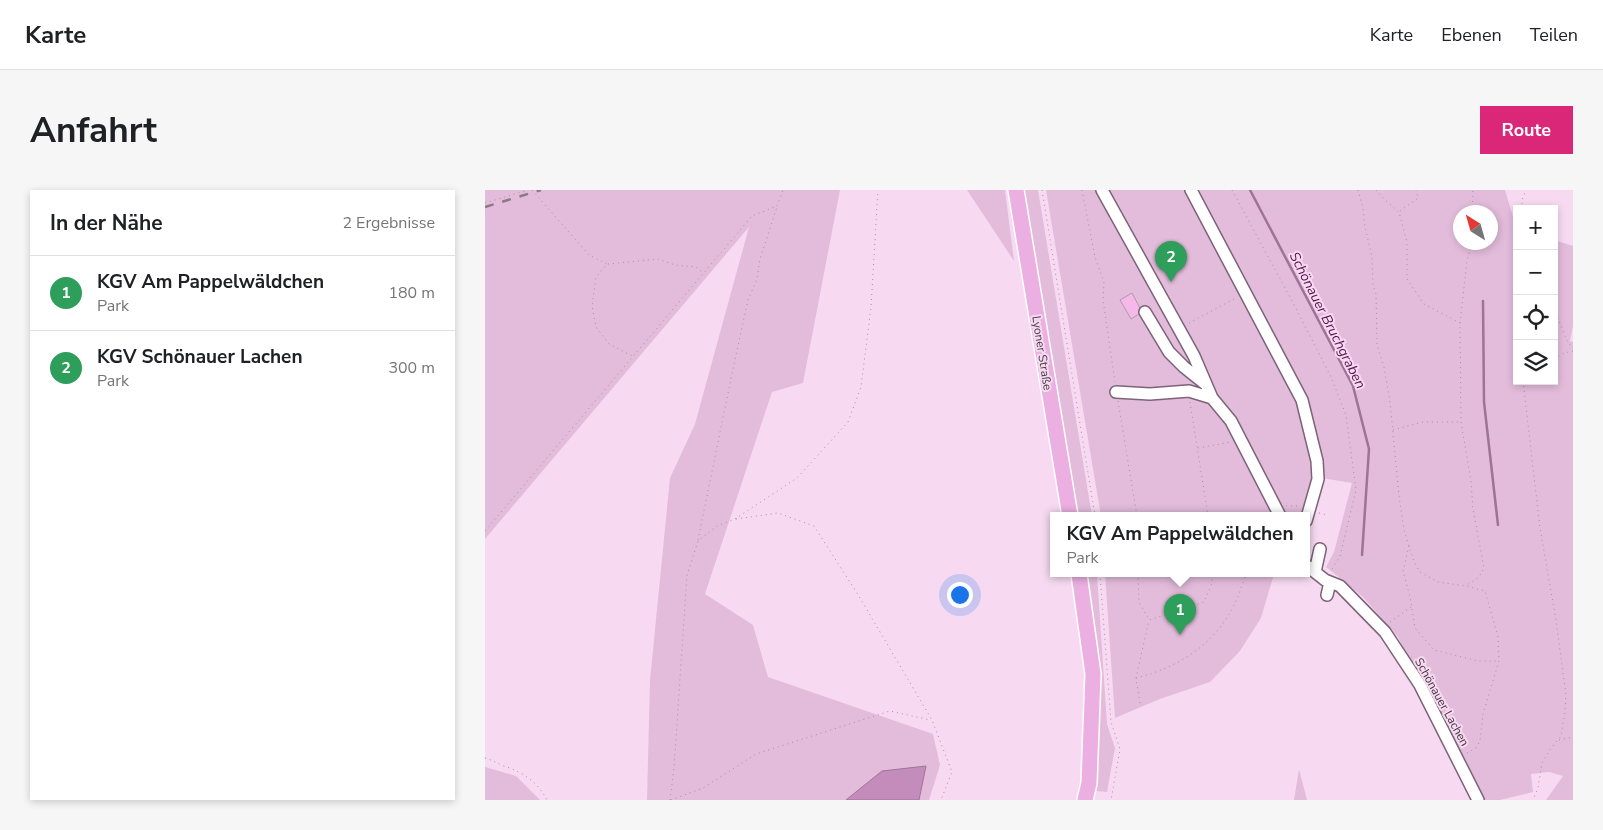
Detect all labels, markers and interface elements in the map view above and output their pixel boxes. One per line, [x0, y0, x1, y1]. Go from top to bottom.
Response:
text: Karte [25, 19, 86, 51]
text: Karte [1370, 23, 1413, 47]
text: Ebenen [1441, 23, 1502, 47]
text: Teilen [1530, 23, 1578, 47]
button: Route [1480, 106, 1573, 154]
text: Anfahrt [30, 107, 157, 154]
north arrow [1453, 205, 1498, 250]
map controls [1513, 205, 1558, 385]
button: + [1513, 205, 1558, 250]
text: In der Nähe [50, 209, 163, 237]
text: 2 Ergebnisse [342, 212, 435, 234]
pin: 2 [1155, 241, 1187, 282]
water label: Schönauer Bruchgraben [1285, 249, 1370, 392]
button: − [1513, 250, 1558, 295]
text: KGV Am Pappelwäldchen [97, 269, 324, 295]
text: 1 [61, 282, 71, 304]
text: 180 m [388, 282, 435, 304]
text: Park [97, 295, 129, 317]
button: locate [1513, 295, 1558, 340]
street label: Lyoner Straße [1028, 315, 1056, 391]
button: layers [1513, 340, 1558, 385]
text: KGV Schönauer Lachen [97, 344, 303, 370]
text: 2 [61, 357, 71, 379]
text: 300 m [388, 357, 435, 379]
text: Park [97, 370, 129, 392]
popup [1050, 512, 1310, 577]
text: KGV Am Pappelwäldchen [1066, 521, 1294, 547]
text: Park [1066, 547, 1098, 569]
your location [947, 582, 973, 608]
pin: 1 [1164, 594, 1196, 635]
street label: Schönauer Lachen [1411, 655, 1473, 749]

